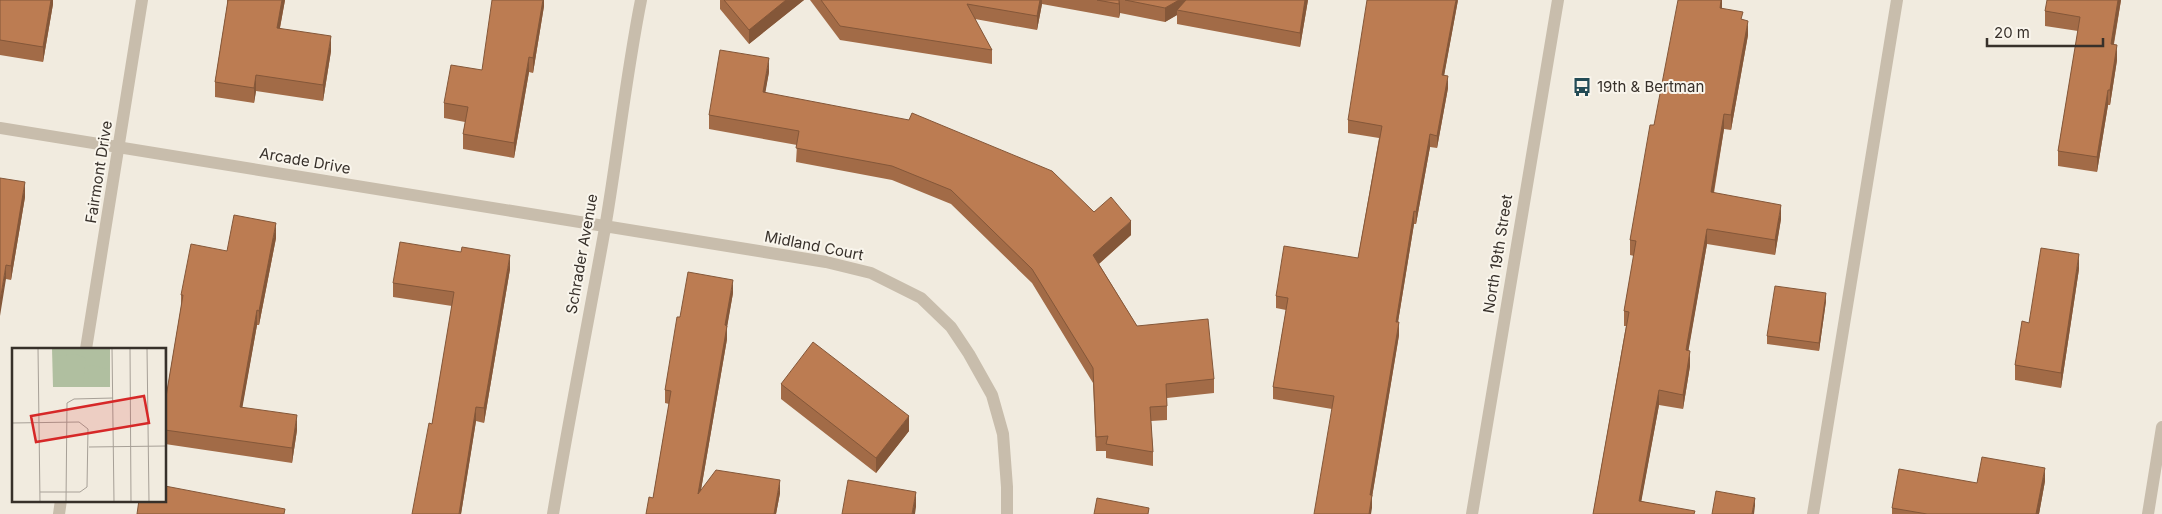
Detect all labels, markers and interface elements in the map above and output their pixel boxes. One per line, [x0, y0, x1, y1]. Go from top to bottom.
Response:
scale bar [1987, 15, 2103, 47]
text: 20 m [1994, 23, 2030, 42]
bus stop icon: 19th & Bertman [1571, 76, 1593, 98]
place label: 19th & Bertman [1597, 77, 1704, 96]
street label: Fairmont Drive [81, 119, 116, 225]
street label: Arcade Drive [258, 143, 352, 178]
street label: Schrader Avenue [562, 192, 601, 315]
street label: North 19th Street [1479, 193, 1516, 315]
street label: Midland Court [763, 227, 865, 264]
inset map [12, 348, 166, 502]

